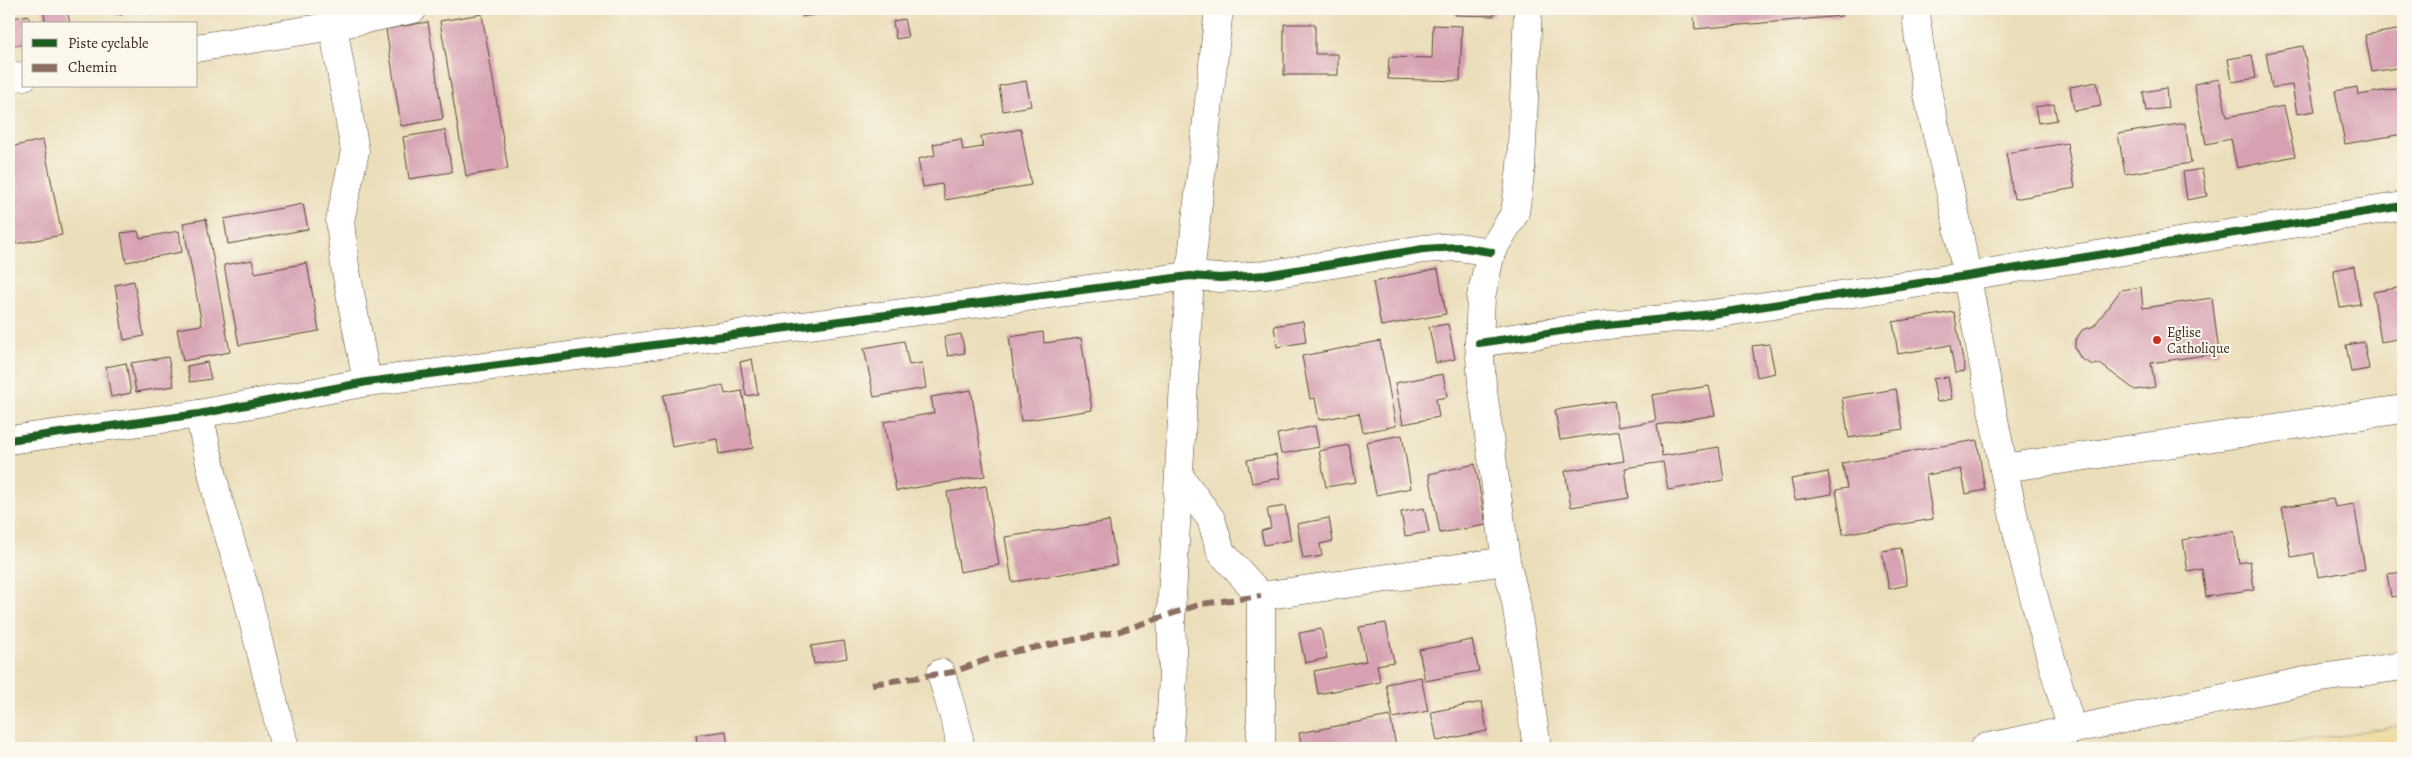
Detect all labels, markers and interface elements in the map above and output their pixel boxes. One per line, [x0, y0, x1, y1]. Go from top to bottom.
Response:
legend [22, 22, 198, 88]
text: Piste cyclable [68, 33, 149, 53]
text: Chemin [68, 57, 117, 77]
place label: Eglise Catholique [2167, 323, 2230, 358]
marker: Eglise Catholique [2151, 334, 2163, 346]

